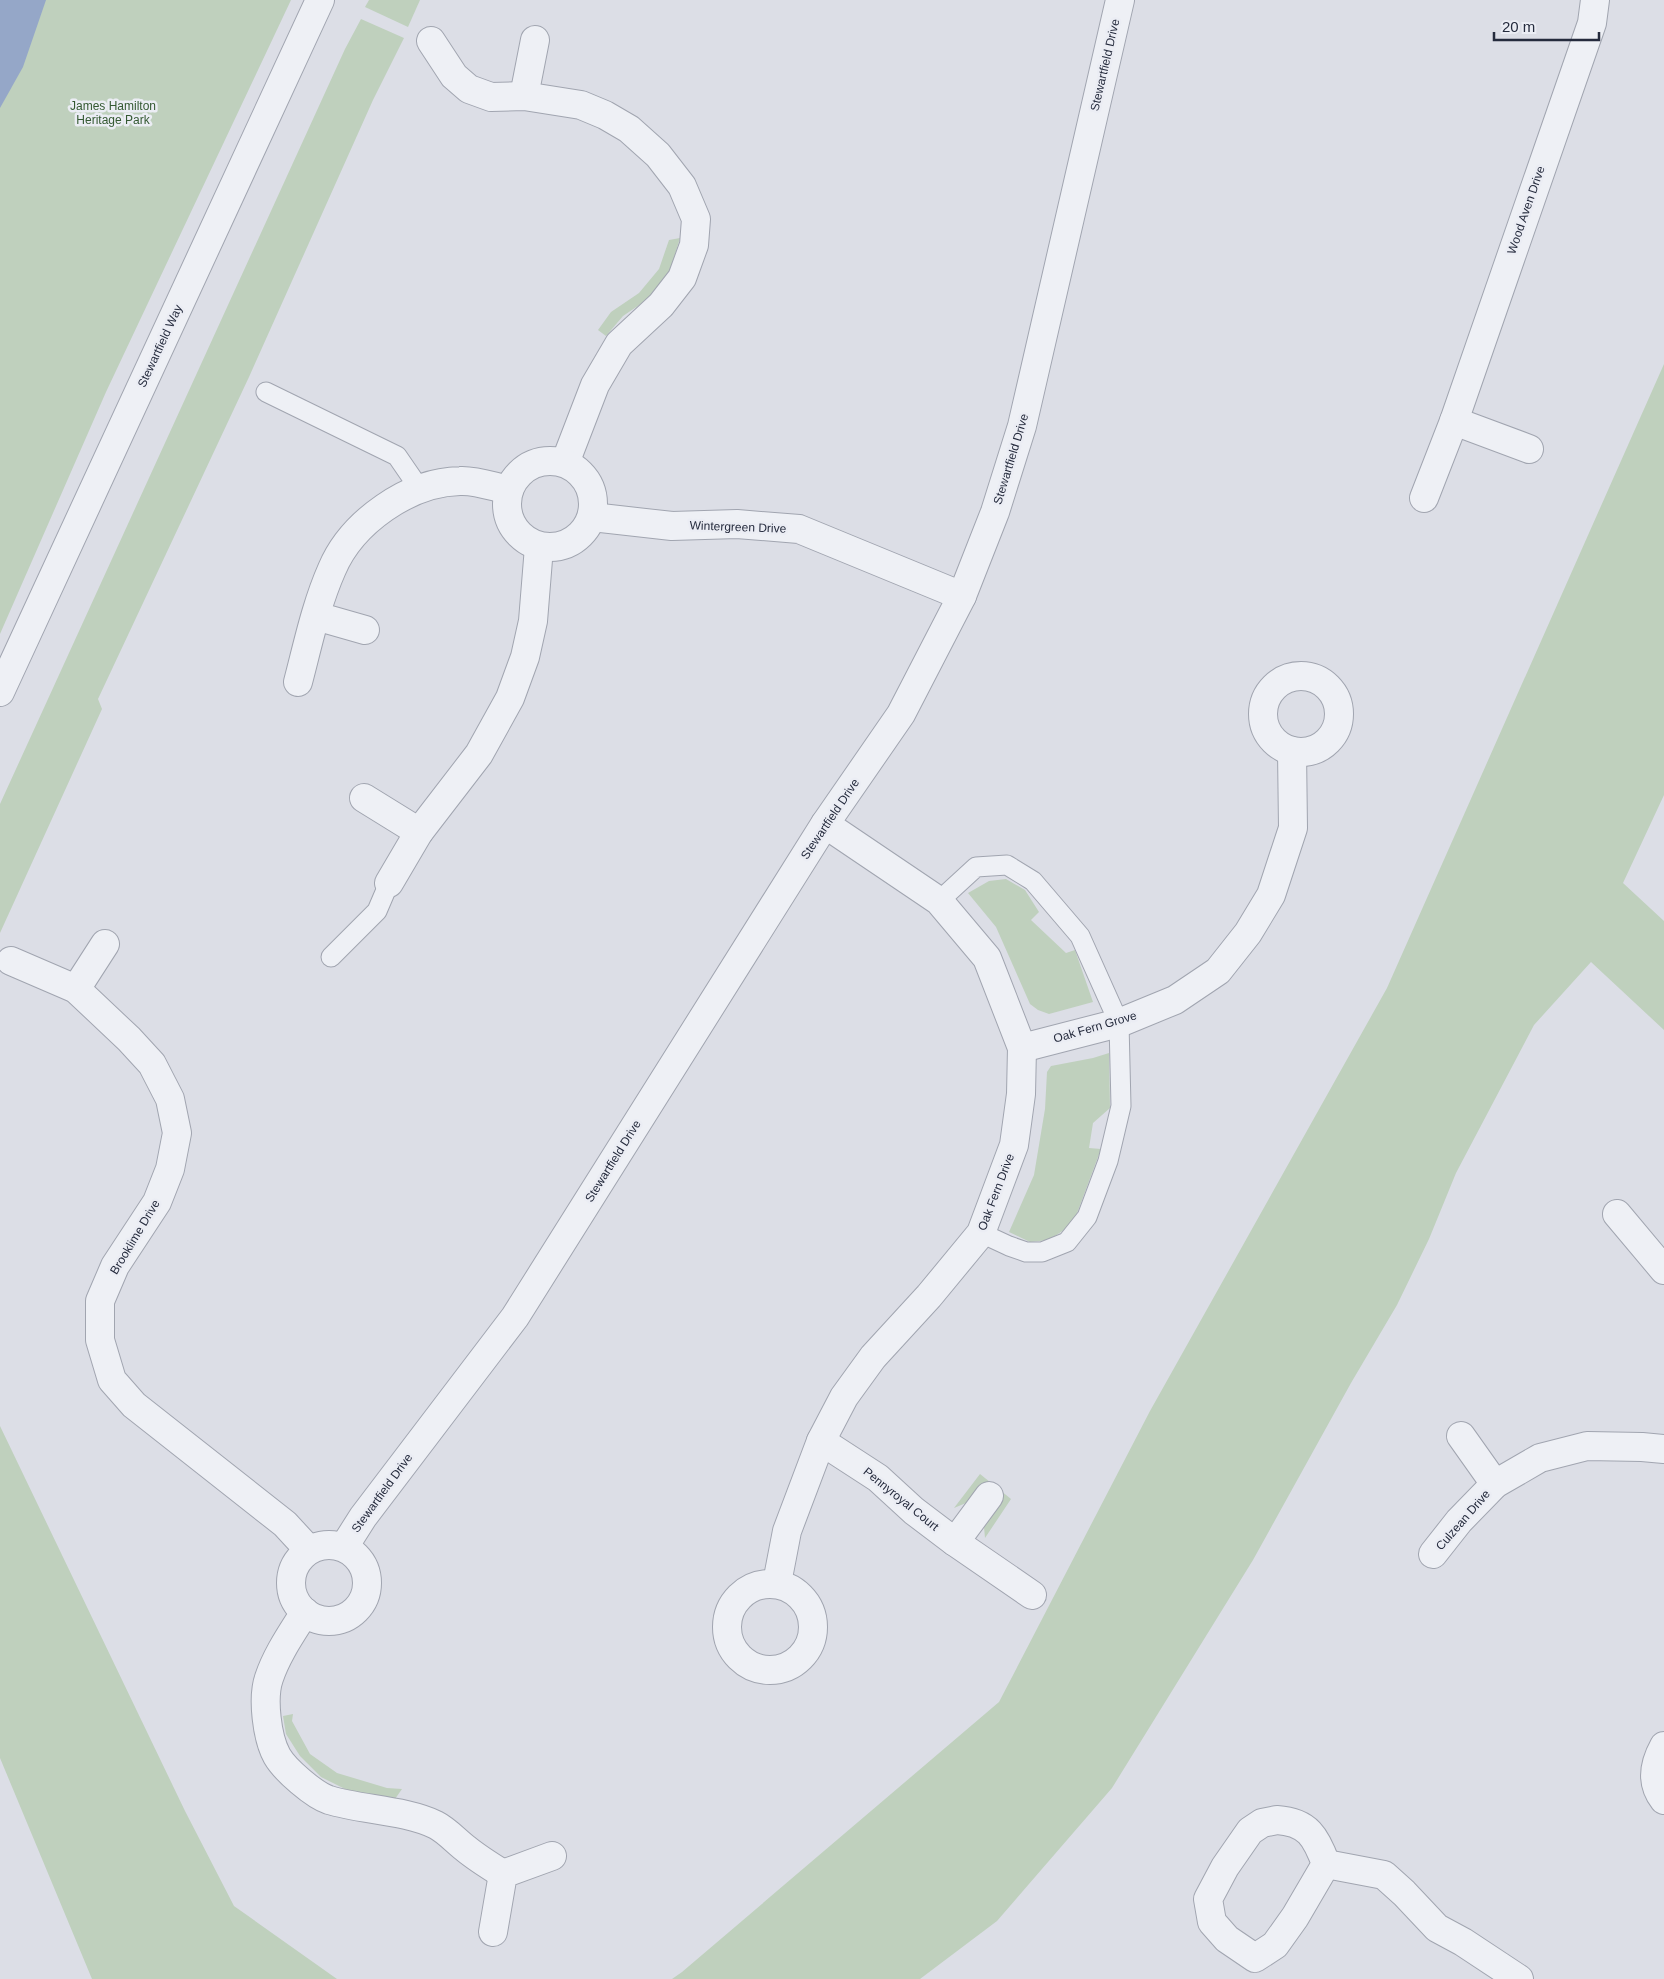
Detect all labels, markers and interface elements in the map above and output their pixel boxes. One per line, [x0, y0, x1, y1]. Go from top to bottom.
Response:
scale bar [1494, 10, 1599, 42]
street label: Stewartfield Drive [1088, 17, 1122, 112]
text: 20 m [1502, 18, 1535, 35]
park label: James Hamilton Heritage Park [70, 99, 156, 127]
street label: Wood Aven Drive [1504, 164, 1548, 256]
street label: Stewartfield Way [135, 302, 185, 390]
street label: Stewartfield Drive [991, 412, 1032, 506]
street label: Wintergreen Drive [689, 518, 787, 536]
street label: Stewartfield Drive [798, 776, 862, 862]
street label: Oak Fern Grove [1052, 1008, 1139, 1046]
street label: Stewartfield Drive [582, 1117, 644, 1205]
street label: Oak Fern Drive [975, 1151, 1017, 1232]
street label: Brooklime Drive [107, 1197, 163, 1277]
street label: Stewartfield Drive [349, 1451, 415, 1535]
street label: Pennyroyal Court [861, 1464, 942, 1534]
street label: Culzean Drive [1433, 1487, 1493, 1553]

